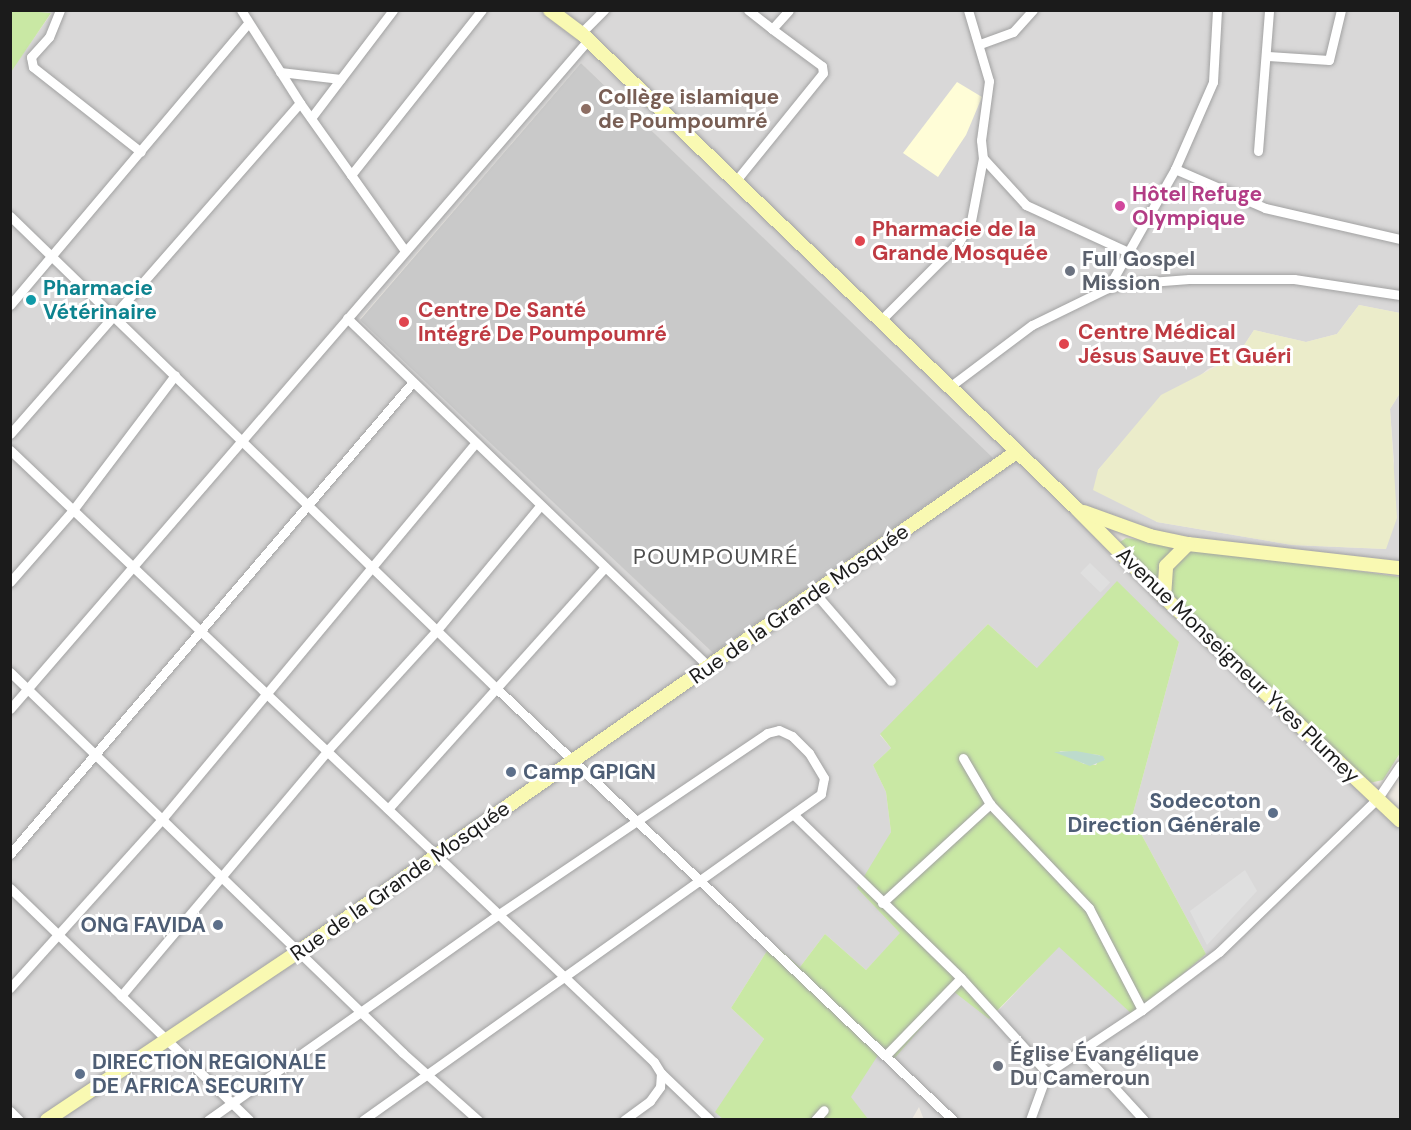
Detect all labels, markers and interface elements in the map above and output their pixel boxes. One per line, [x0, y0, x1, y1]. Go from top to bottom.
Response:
place label: Collège islamique de Poumpoumré [598, 84, 779, 134]
marker: Collège islamique de Poumpoumré [579, 102, 593, 116]
place label: Hôtel Refuge Olympique [1132, 181, 1262, 231]
marker: Hôtel Refuge Olympique [1113, 199, 1127, 213]
place label: Pharmacie de la Grande Mosquée [872, 216, 1048, 266]
marker: Pharmacie de la Grande Mosquée [853, 234, 867, 248]
place label: Full Gospel Mission [1082, 246, 1195, 296]
marker: Full Gospel Mission [1063, 264, 1077, 278]
place label: Pharmacie Vétérinaire [43, 275, 157, 325]
marker: Pharmacie Vétérinaire [24, 293, 38, 307]
place label: Centre De Santé Intégré De Poumpoumré [418, 297, 667, 347]
marker: Centre De Santé Intégré De Poumpoumré [395, 313, 413, 331]
place label: Centre Médical Jésus Sauve Et Guéri [1078, 319, 1292, 369]
marker: Centre Médical Jésus Sauve Et Guéri [1055, 335, 1073, 353]
street label: Rue de la Grande Mosquée [684, 519, 914, 689]
street label: Avenue Monseigneur Yves Plumey [1111, 542, 1365, 788]
district label: POUMPOUMRÉ [633, 544, 799, 570]
place label: Camp GPIGN [523, 759, 656, 785]
marker: Camp GPIGN [504, 765, 518, 779]
place label: Sodecoton Direction Générale [1067, 788, 1261, 838]
street label: Rue de la Grande Mosquée [285, 796, 515, 966]
marker: Sodecoton Direction Générale [1266, 806, 1280, 820]
place label: ONG FAVIDA [80, 912, 206, 938]
marker: ONG FAVIDA [211, 918, 225, 932]
place label: Église Évangélique Du Cameroun [1010, 1041, 1199, 1091]
place label: DIRECTION REGIONALE DE AFRICA SECURITY [92, 1049, 327, 1099]
marker: Église Évangélique Du Cameroun [991, 1059, 1005, 1073]
marker: DIRECTION REGIONALE DE AFRICA SECURITY [73, 1067, 87, 1081]

